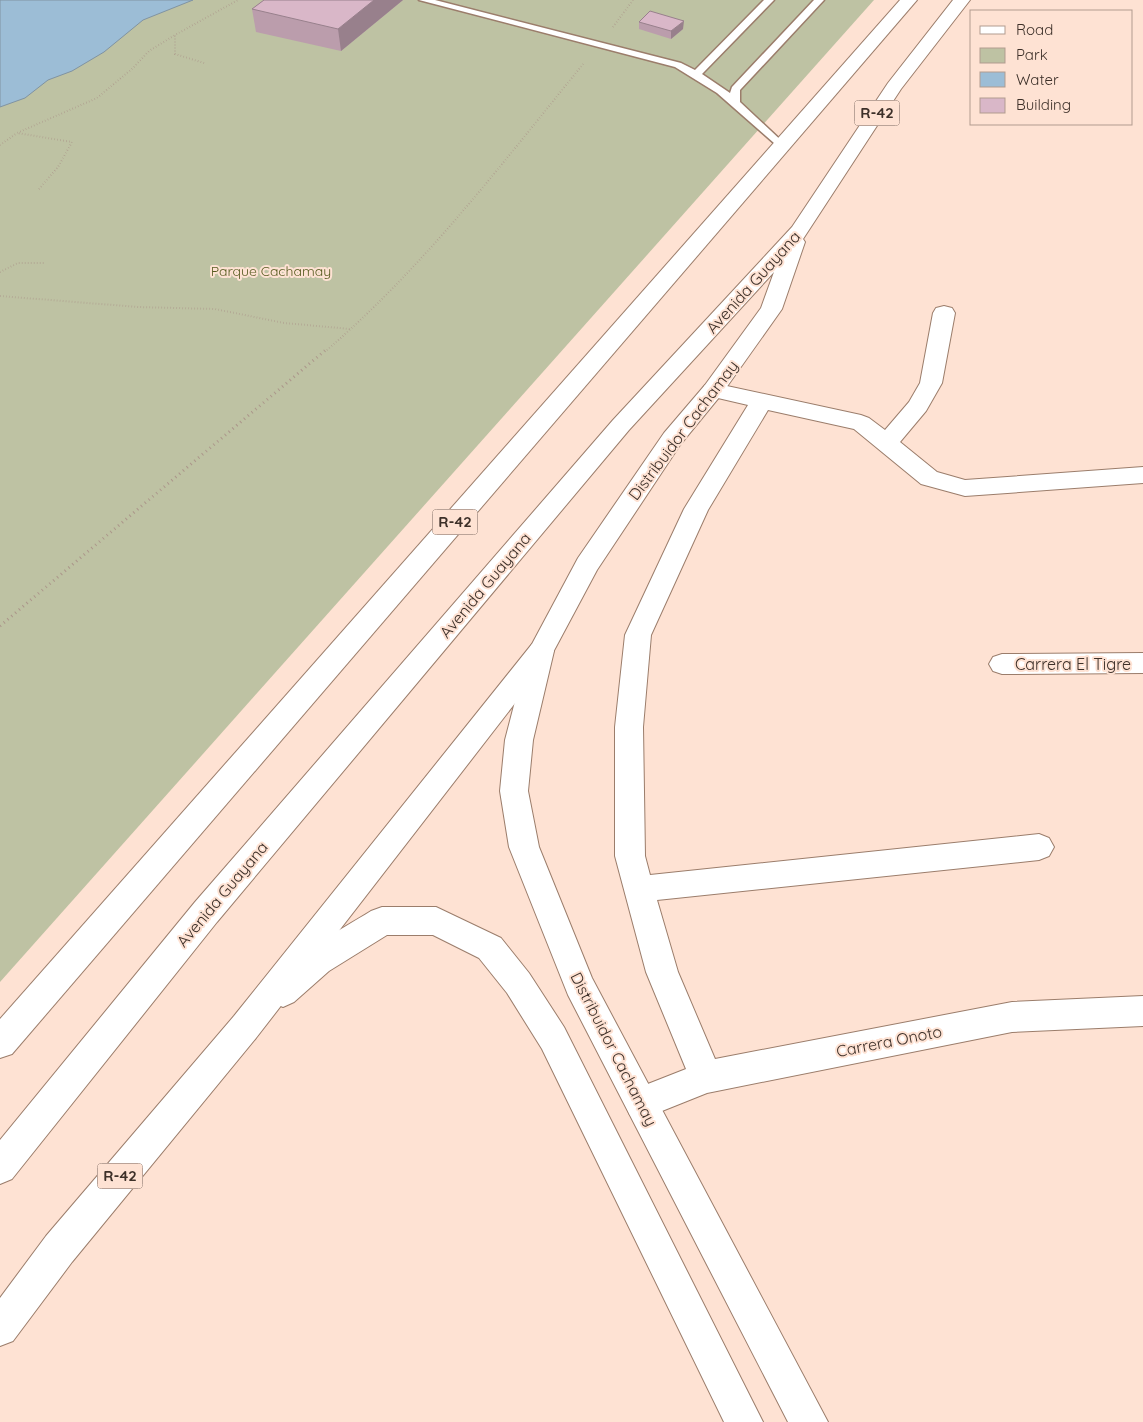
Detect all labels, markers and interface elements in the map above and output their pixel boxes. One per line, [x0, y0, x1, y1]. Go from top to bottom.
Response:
legend [970, 10, 1133, 125]
text: Road [1016, 20, 1053, 39]
text: Park [1016, 45, 1048, 64]
text: Water [1016, 70, 1059, 89]
text: Building [1016, 95, 1071, 114]
road number: R-42 [854, 100, 900, 126]
street label: Avenida Guayana [702, 226, 804, 338]
park label: Parque Cachamay [211, 262, 331, 280]
street label: Distribuidor Cachamay [624, 356, 742, 504]
road number: R-42 [432, 510, 478, 534]
street label: Avenida Guayana [435, 528, 535, 642]
street label: Carrera El Tigre [1015, 654, 1131, 674]
street label: Avenida Guayana [172, 837, 272, 951]
street label: Distribuidor Cachamay [566, 969, 662, 1129]
street label: Carrera Onoto [834, 1021, 944, 1061]
road number: R-42 [98, 1164, 142, 1188]

